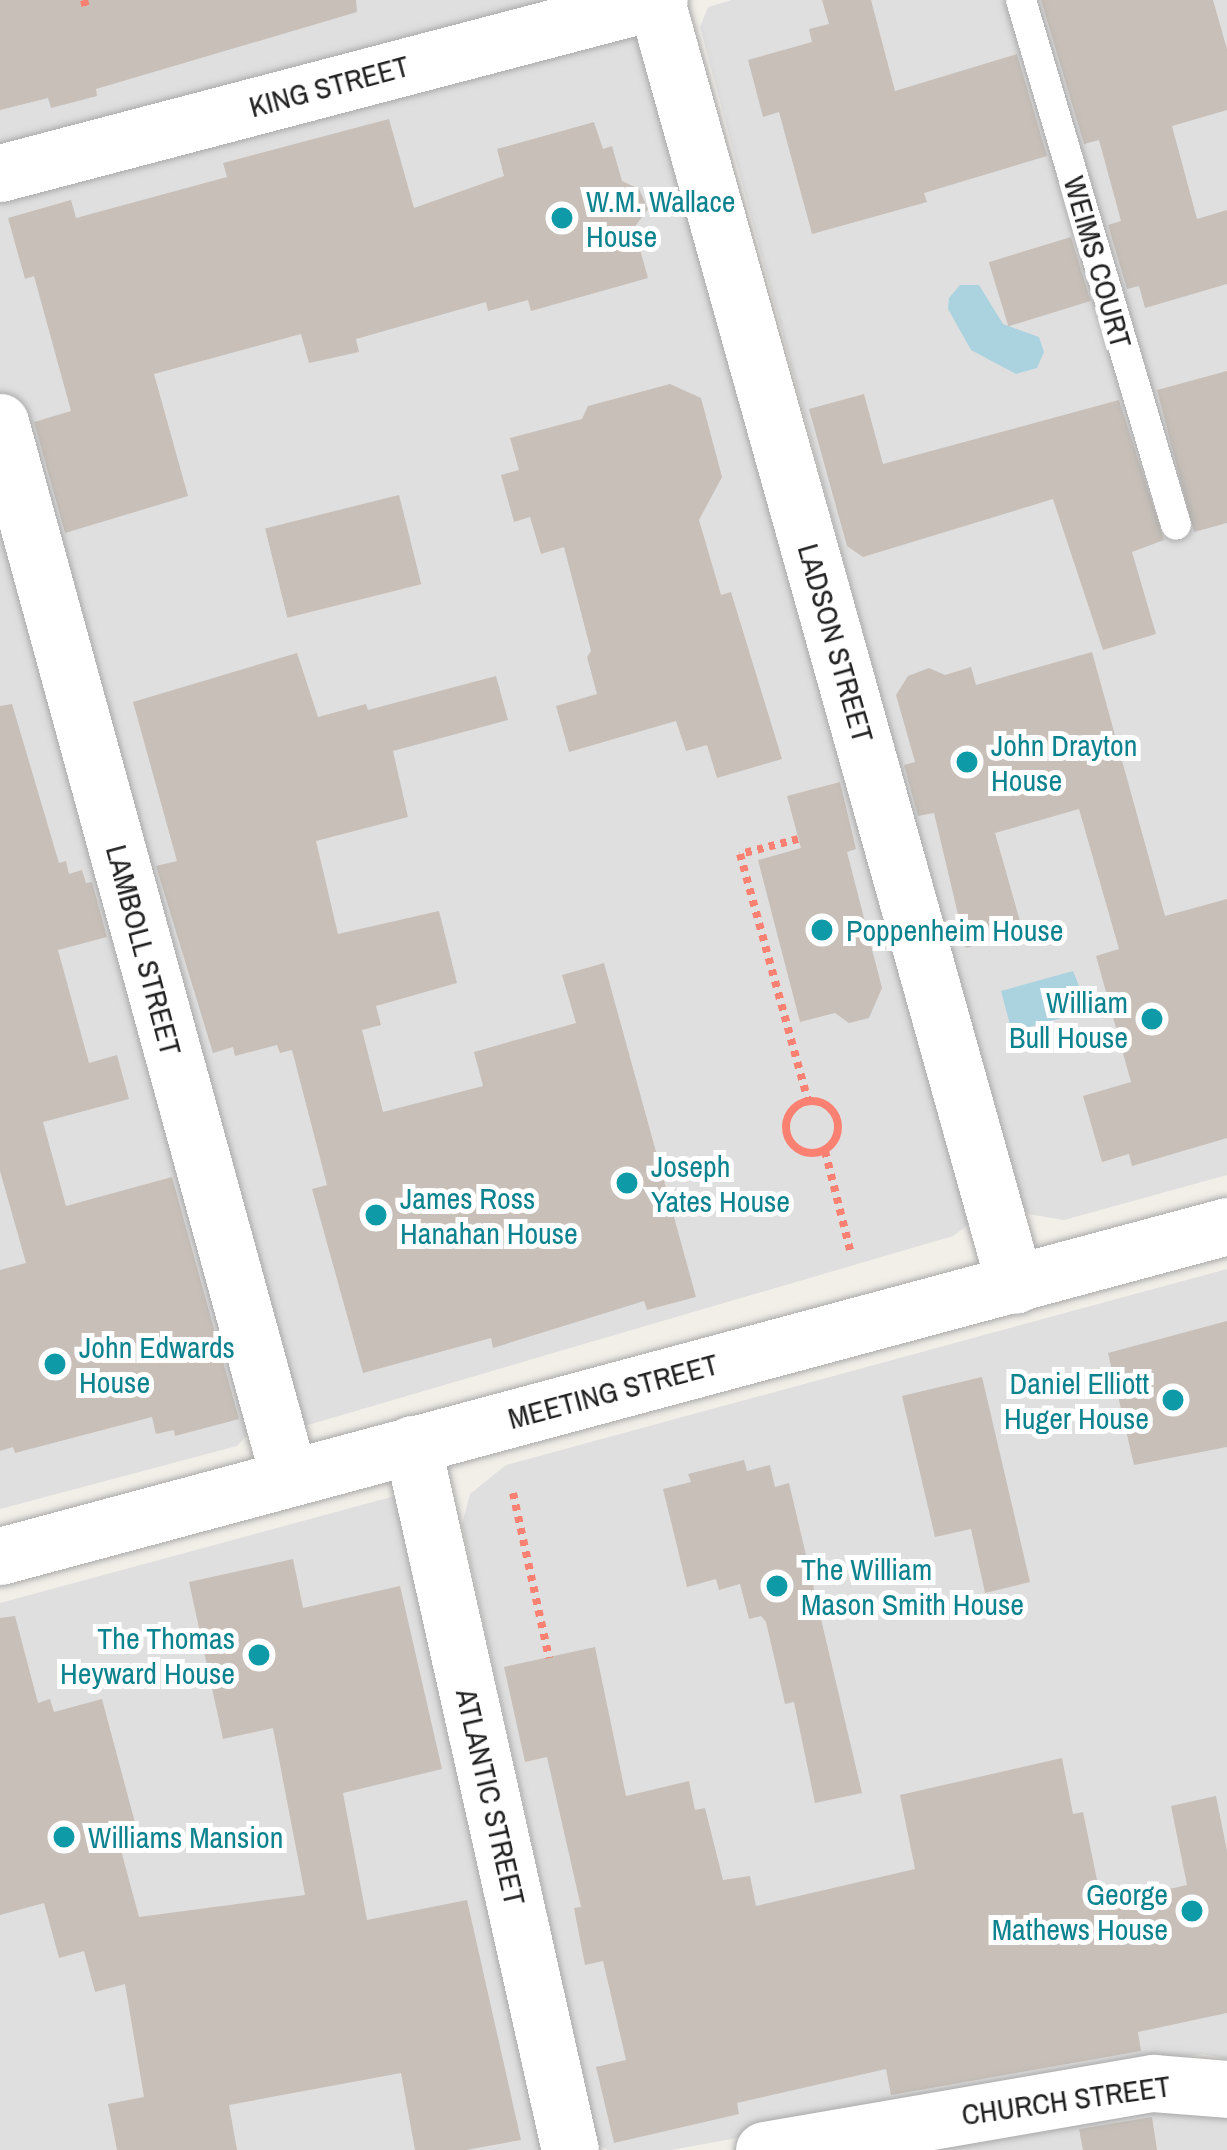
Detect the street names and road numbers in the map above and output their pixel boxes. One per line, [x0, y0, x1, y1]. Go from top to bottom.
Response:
street label: KING STREET [245, 47, 413, 125]
street label: WEIMS COURT [1056, 172, 1140, 352]
street label: LADSON STREET [790, 539, 882, 747]
street label: LAMBOLL STREET [98, 840, 190, 1060]
street label: MEETING STREET [504, 1346, 722, 1436]
street label: ATLANTIC STREET [449, 1685, 533, 1909]
street label: CHURCH STREET [959, 2068, 1173, 2132]

